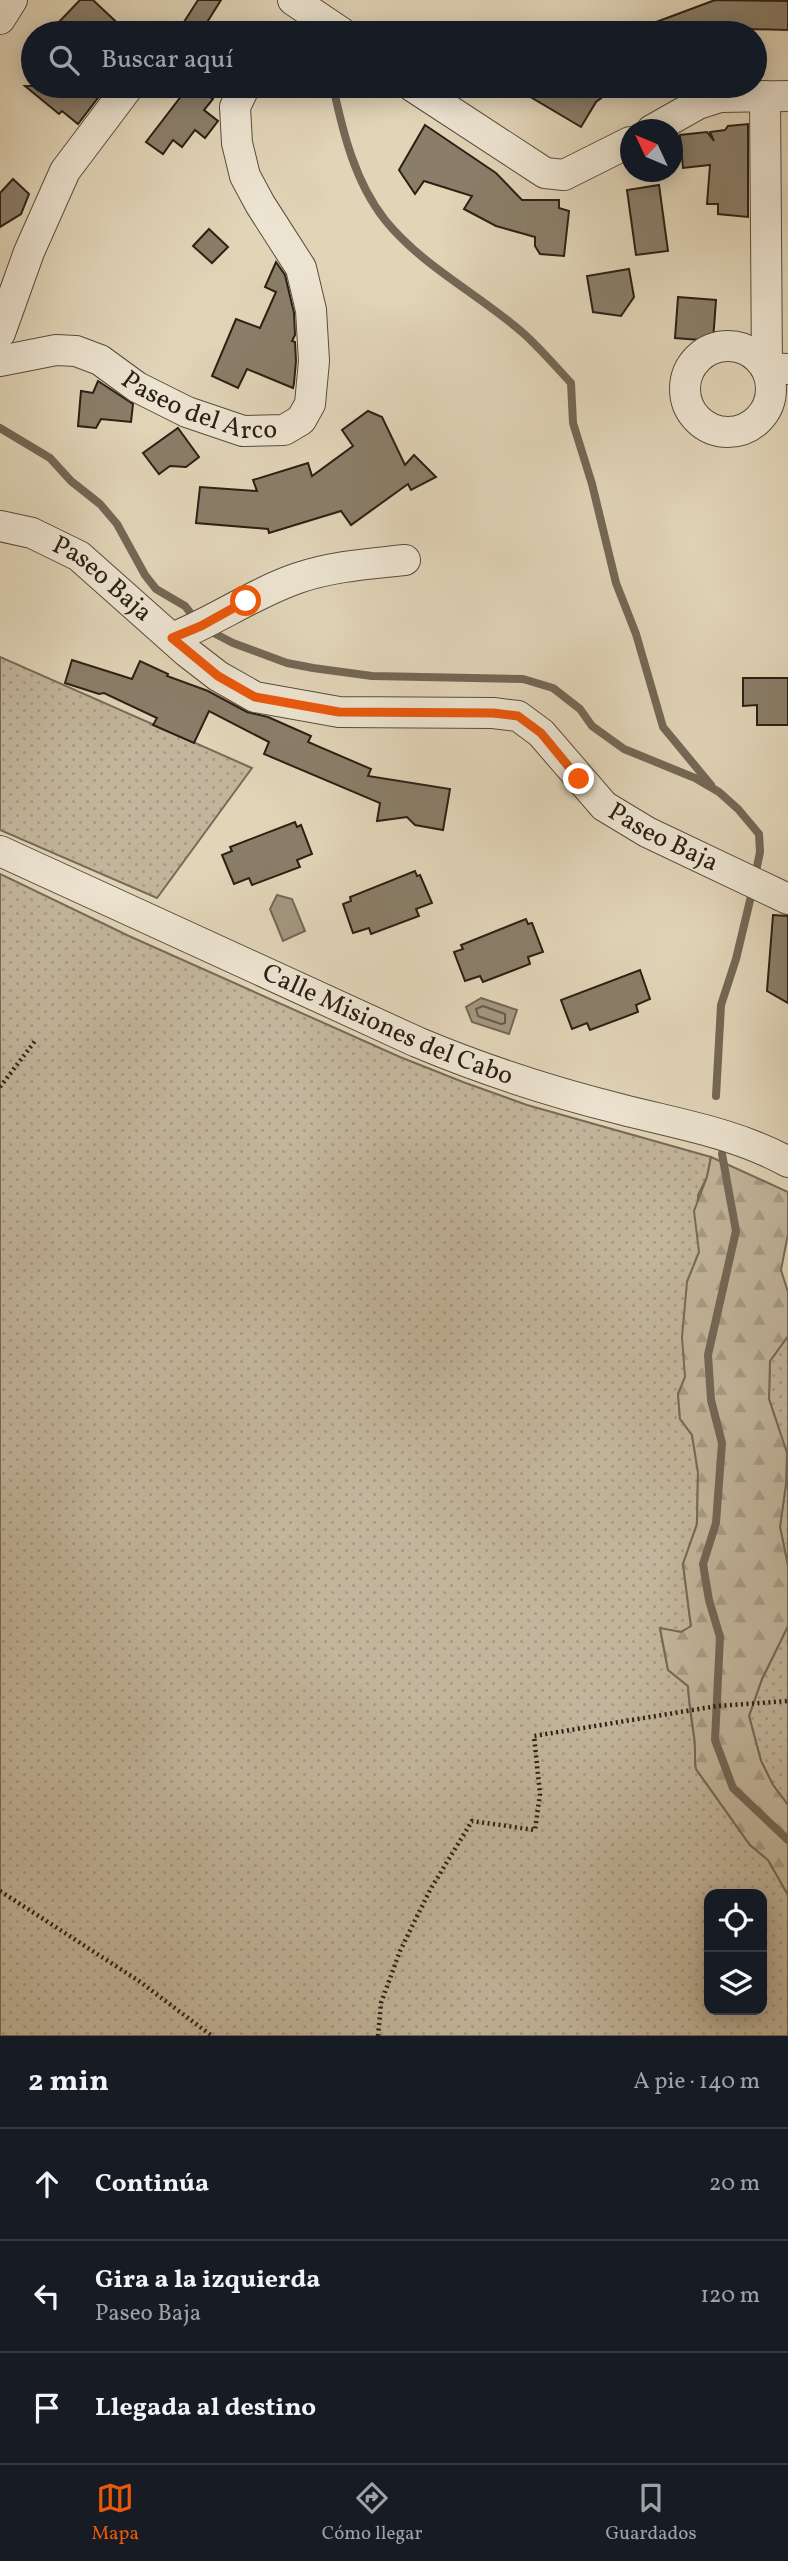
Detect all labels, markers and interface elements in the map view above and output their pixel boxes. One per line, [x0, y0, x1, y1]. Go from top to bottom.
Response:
search box [21, 21, 767, 98]
icon: search [45, 41, 83, 79]
text: Buscar aquí [101, 42, 233, 78]
north arrow [620, 119, 683, 182]
street label: Paseo del Arco [113, 363, 277, 449]
street label: Paseo Baja [46, 527, 160, 631]
route start [230, 585, 261, 616]
route end [563, 763, 594, 794]
street label: Paseo Baja [601, 794, 724, 881]
street label: Calle Misiones del Cabo [256, 955, 518, 1095]
map controls [704, 1889, 767, 2015]
button: locate [704, 1889, 767, 1952]
button: layers [704, 1952, 767, 2015]
text: 2 min [28, 2061, 109, 2103]
text: A pie · 140 m [634, 2066, 760, 2098]
icon: ahead [28, 2165, 66, 2203]
text: Continúa [95, 2166, 209, 2202]
text: 20 m [709, 2168, 760, 2200]
text: Gira a la izquierda [95, 2262, 320, 2298]
icon: left [28, 2277, 66, 2315]
text: 120 m [700, 2280, 760, 2312]
text: Paseo Baja [95, 2298, 201, 2330]
icon: arrive [28, 2389, 66, 2427]
text: Llegada al destino [95, 2390, 316, 2426]
tab: Mapa [91, 2479, 139, 2547]
tab: Cómo llegar [322, 2479, 423, 2547]
tab: Guardados [605, 2479, 697, 2547]

